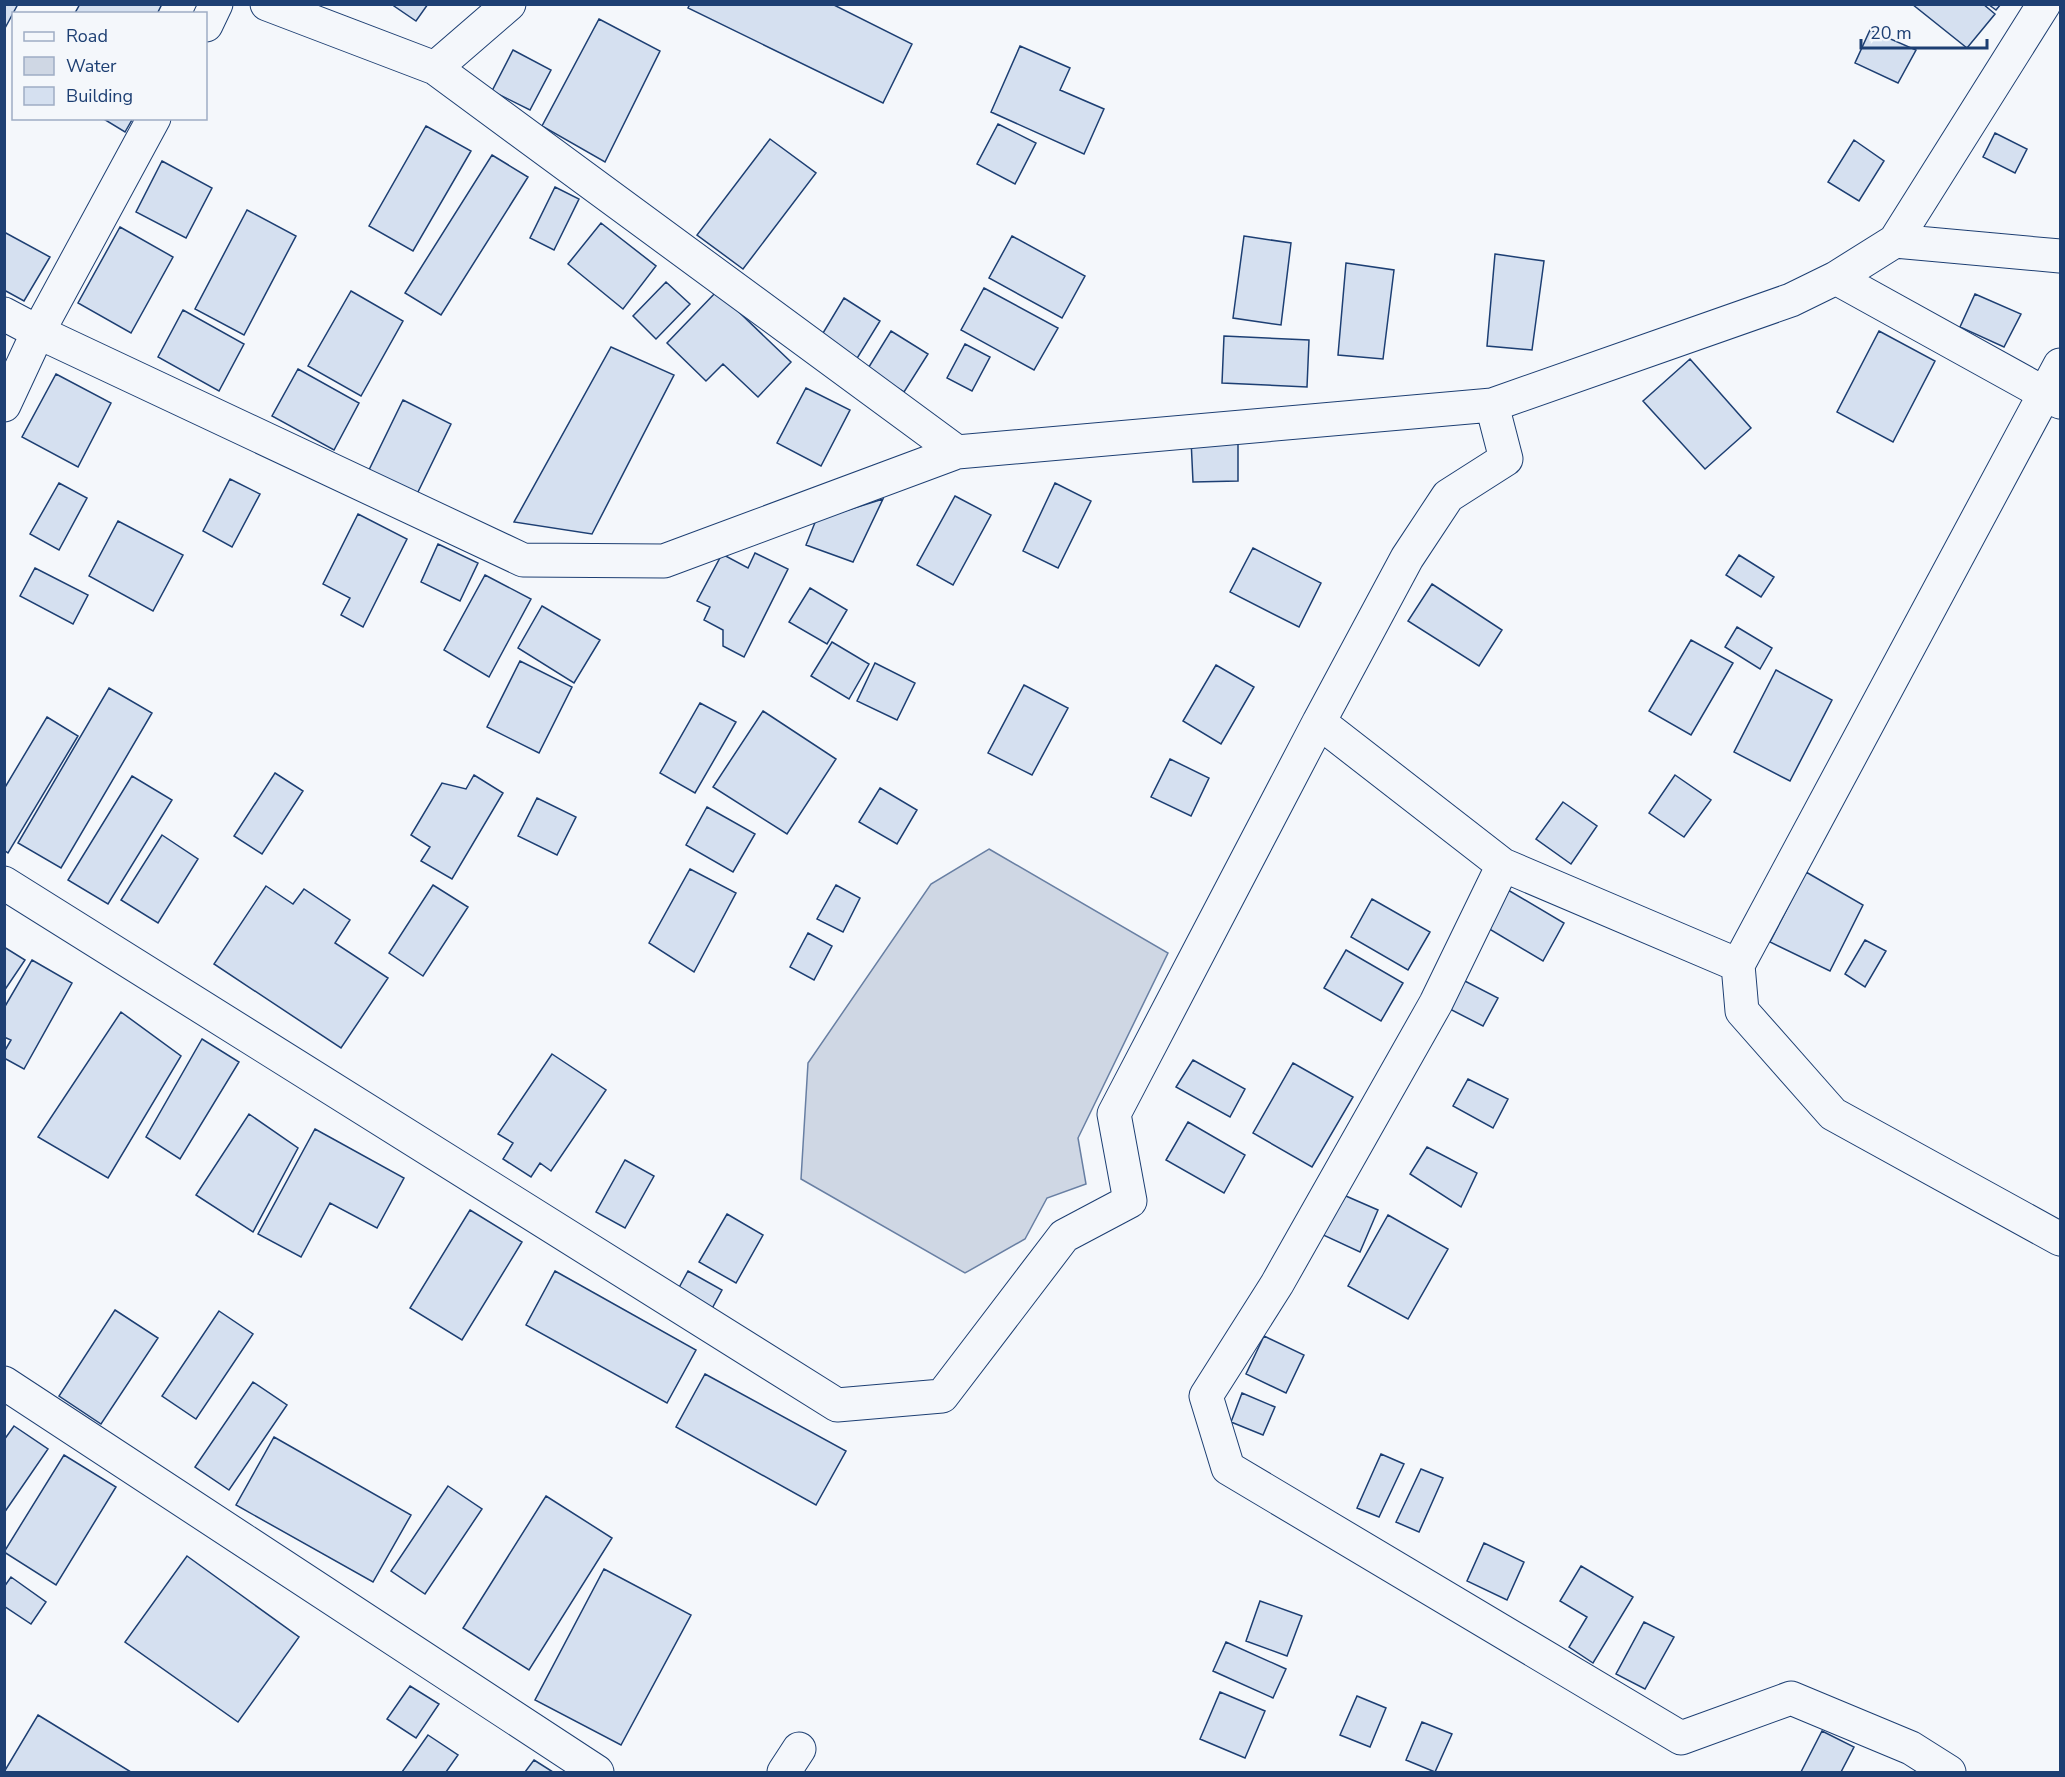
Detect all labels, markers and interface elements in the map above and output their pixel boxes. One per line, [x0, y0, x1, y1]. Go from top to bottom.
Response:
legend [12, 12, 207, 120]
scale bar [1861, 12, 1987, 50]
text: 20 m [1870, 21, 1912, 45]
text: Road [66, 24, 108, 48]
text: Water [66, 54, 117, 78]
text: Building [66, 84, 133, 108]

